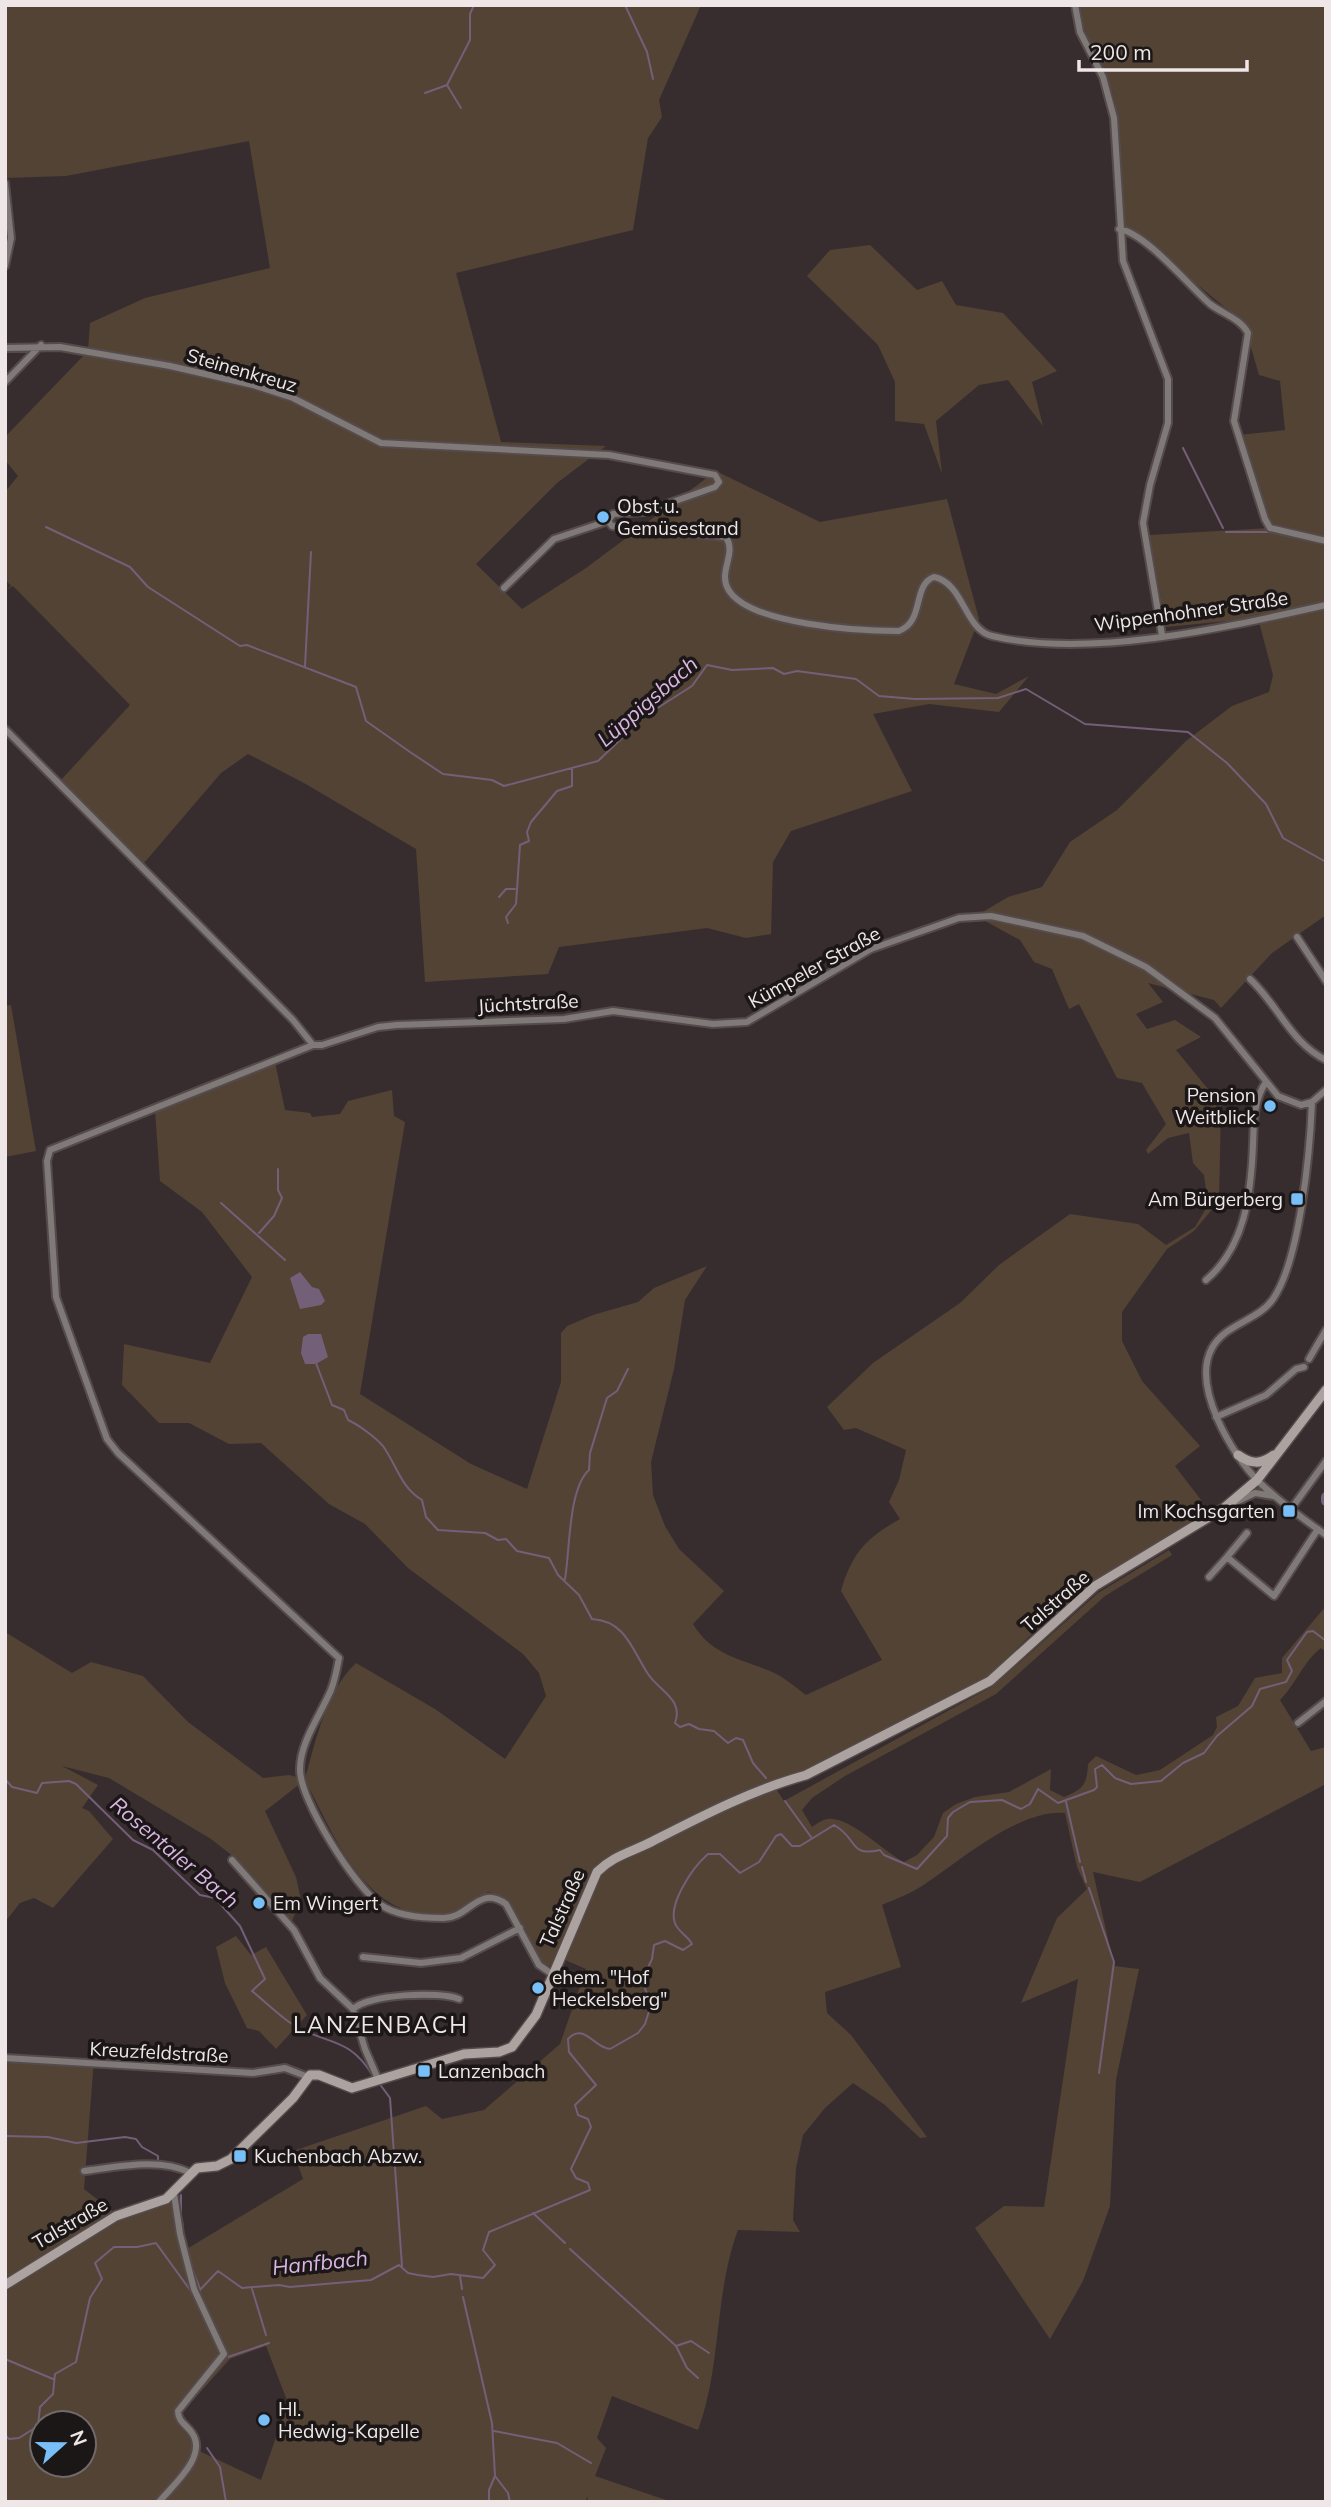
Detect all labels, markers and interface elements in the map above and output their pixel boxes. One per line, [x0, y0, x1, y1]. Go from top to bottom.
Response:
scale bar [1079, 28, 1247, 72]
text: 200 m [1090, 39, 1152, 65]
street label: Steinenkreuz [184, 343, 300, 397]
place label: Obst u. Gemüsestand [617, 494, 739, 540]
marker: Obst u. Gemüsestand [595, 509, 611, 525]
street label: Wippenhohner Straße [1093, 586, 1289, 636]
water label: Lüppigsbach [591, 650, 703, 752]
street label: Kümpeler Straße [744, 921, 884, 1013]
street label: Jüchtstraße [477, 988, 579, 1018]
place label: Pension Weitblick [1175, 1083, 1256, 1129]
marker: Pension Weitblick [1262, 1098, 1278, 1114]
place label: Am Bürgerberg [1148, 1187, 1283, 1211]
marker: Am Bürgerberg [1289, 1191, 1305, 1207]
place label: Im Kochsgarten [1138, 1499, 1275, 1523]
marker: Im Kochsgarten [1281, 1503, 1297, 1519]
street label: Talstraße [1016, 1565, 1094, 1637]
water label: Rosentaler Bach [106, 1791, 244, 1913]
street label: Talstraße [534, 1865, 590, 1951]
place label: Em Wingert [273, 1891, 379, 1915]
marker: Em Wingert [251, 1895, 267, 1911]
place label: ehem. "Hof Heckelsberg" [552, 1965, 668, 2011]
marker: ehem. "Hof Heckelsberg" [530, 1980, 546, 1996]
district label: LANZENBACH [293, 2010, 469, 2039]
street label: Kreuzfeldstraße [89, 2036, 229, 2068]
place label: Lanzenbach [438, 2059, 545, 2083]
marker: Lanzenbach [416, 2063, 432, 2079]
place label: Kuchenbach Abzw. [254, 2144, 422, 2168]
marker: Kuchenbach Abzw. [232, 2148, 248, 2164]
street label: Talstraße [28, 2192, 112, 2254]
water label: Hanfbach [271, 2244, 369, 2280]
place label: Hl. Hedwig-Kapelle [278, 2397, 419, 2443]
north arrow [28, 2409, 98, 2479]
marker: Hl. Hedwig-Kapelle [256, 2412, 272, 2428]
text: N [65, 2427, 93, 2449]

